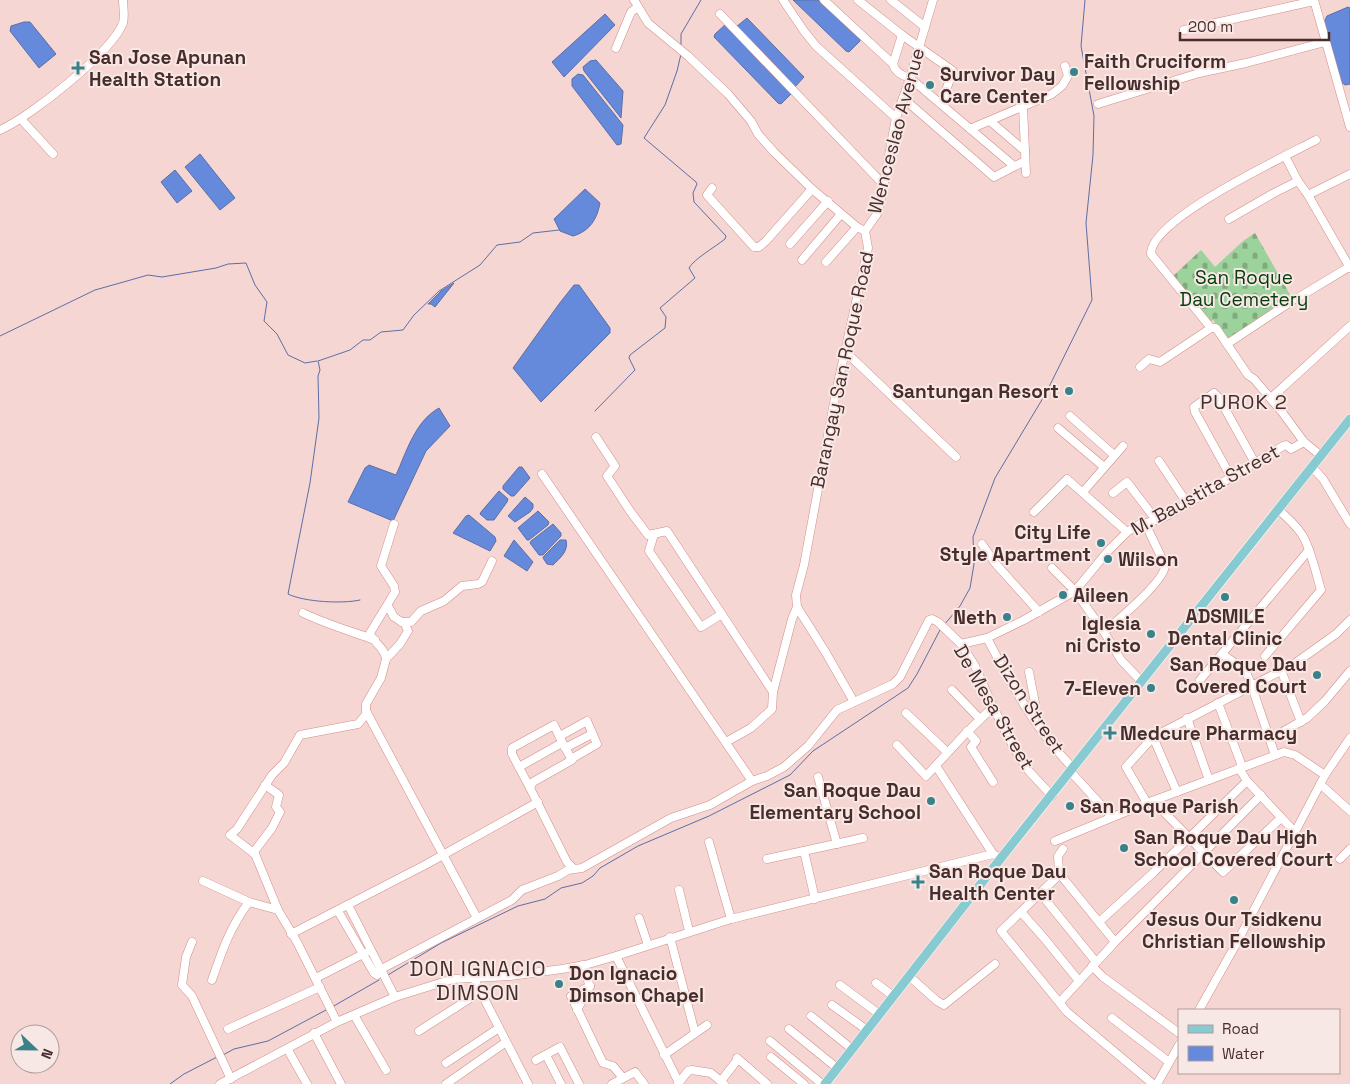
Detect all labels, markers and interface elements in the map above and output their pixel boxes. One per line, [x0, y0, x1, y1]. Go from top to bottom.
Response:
scale bar [1180, 10, 1329, 42]
text: 200 m [1188, 17, 1233, 36]
place label: San Jose Apunan Health Station [89, 45, 246, 92]
street label: Wenceslao Avenue [862, 45, 930, 217]
place label: Faith Cruciform Fellowship [1084, 49, 1226, 96]
marker: San Jose Apunan Health Station [71, 61, 85, 75]
place label: Survivor Day Care Center [940, 62, 1055, 109]
marker: Faith Cruciform Fellowship [1068, 66, 1080, 78]
marker: Survivor Day Care Center [924, 79, 936, 91]
street label: Barangay San Roque Road [805, 249, 879, 491]
park label: San Roque Dau Cemetery [1180, 265, 1308, 312]
place label: Santungan Resort [893, 379, 1059, 404]
marker: Santungan Resort [1063, 385, 1075, 397]
district label: PUROK 2 [1200, 389, 1288, 415]
street label: M. Baustita Street [1126, 439, 1284, 541]
place label: City Life Style Apartment [940, 520, 1091, 567]
marker: City Life Style Apartment [1095, 537, 1107, 549]
place label: Wilson [1118, 547, 1178, 572]
marker: Wilson [1102, 553, 1114, 565]
place label: Aileen [1073, 583, 1129, 608]
marker: Aileen [1057, 589, 1069, 601]
marker: ADSMILE Dental Clinic [1219, 591, 1231, 603]
place label: ADSMILE Dental Clinic [1168, 604, 1282, 651]
place label: Neth [953, 605, 997, 630]
marker: Neth [1001, 611, 1013, 623]
place label: Iglesia ni Cristo [1065, 611, 1141, 658]
marker: Iglesia ni Cristo [1145, 628, 1157, 640]
street label: De Mesa Street [948, 640, 1040, 774]
street label: Dizon Street [988, 650, 1070, 758]
place label: San Roque Dau Covered Court [1170, 652, 1307, 699]
marker: San Roque Dau Covered Court [1311, 669, 1323, 681]
place label: 7-Eleven [1064, 676, 1141, 701]
marker: 7-Eleven [1145, 682, 1157, 694]
place label: Medcure Pharmacy [1120, 721, 1297, 746]
marker: Medcure Pharmacy [1104, 727, 1116, 739]
place label: San Roque Dau Elementary School [749, 778, 921, 825]
place label: San Roque Parish [1080, 794, 1239, 819]
marker: San Roque Dau Elementary School [925, 795, 937, 807]
marker: San Roque Parish [1064, 800, 1076, 812]
place label: San Roque Dau High School Covered Court [1134, 825, 1333, 872]
marker: San Roque Dau High School Covered Court [1118, 842, 1130, 854]
place label: San Roque Dau Health Center [929, 859, 1066, 906]
marker: San Roque Dau Health Center [911, 875, 925, 889]
marker: Jesus Our Tsidkenu Christian Fellowship [1228, 894, 1240, 906]
place label: Jesus Our Tsidkenu Christian Fellowship [1142, 907, 1326, 954]
district label: DON IGNACIO DIMSON [410, 955, 546, 1006]
place label: Don Ignacio Dimson Chapel [569, 961, 704, 1008]
marker: Don Ignacio Dimson Chapel [553, 978, 565, 990]
legend [1178, 1009, 1340, 1074]
text: Road [1222, 1019, 1259, 1038]
north arrow [10, 1024, 60, 1074]
text: Water [1222, 1044, 1265, 1063]
text: N [37, 1046, 57, 1062]

